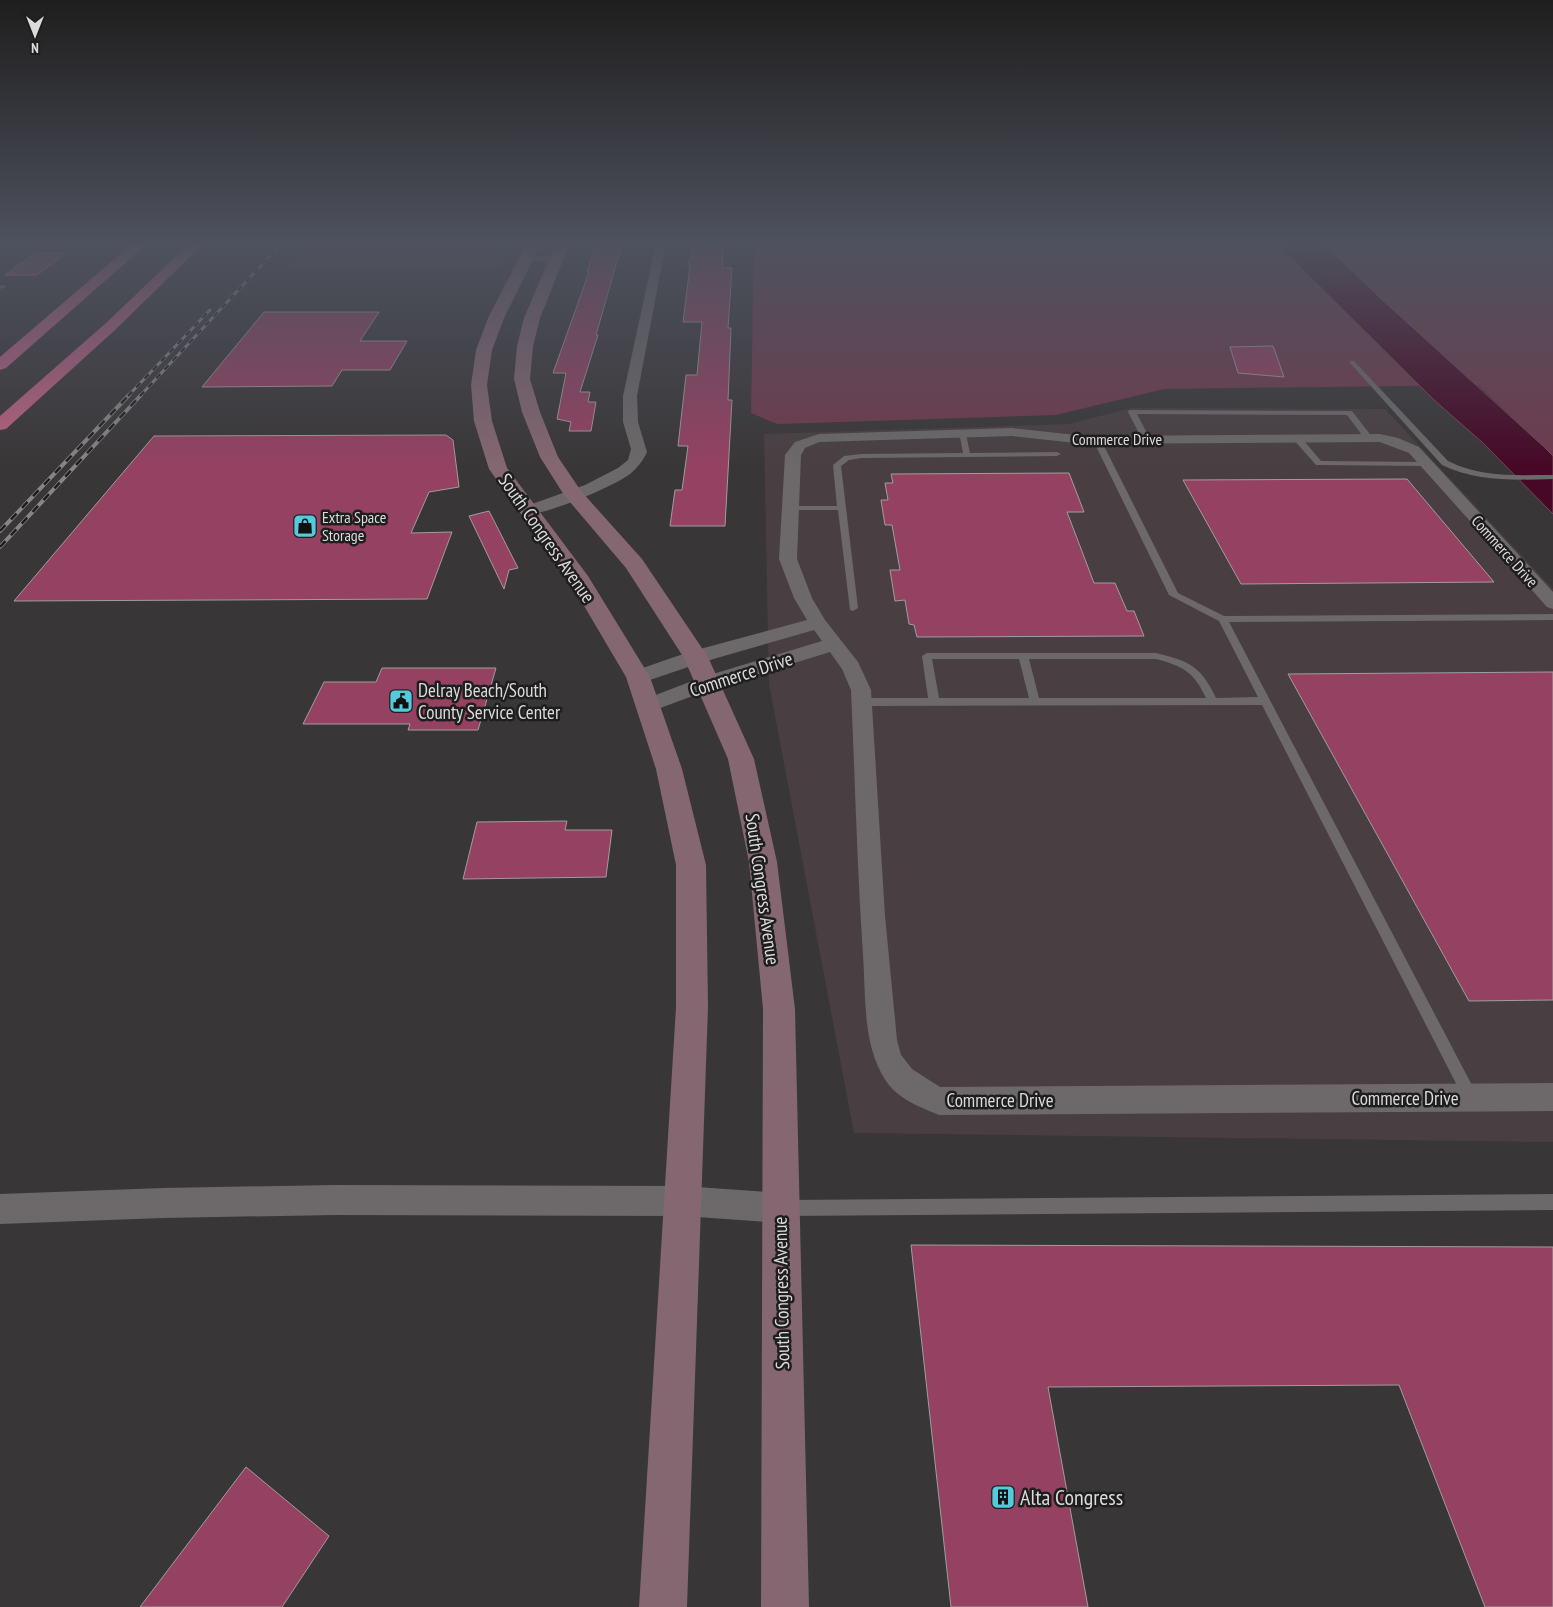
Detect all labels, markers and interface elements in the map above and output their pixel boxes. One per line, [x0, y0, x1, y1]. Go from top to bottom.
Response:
north arrow [10, 10, 60, 60]
text: N [31, 39, 39, 57]
street label: Commerce Drive [1072, 429, 1162, 449]
street label: South Congress Avenue [493, 469, 601, 608]
place label: Extra Space Storage [322, 507, 386, 545]
street label: Commerce Drive [1467, 511, 1543, 591]
shop icon: Extra Space Storage [292, 513, 318, 539]
street label: Commerce Drive [686, 646, 796, 702]
place label: Delray Beach/South County Service Center [418, 678, 561, 724]
public building icon: Delray Beach/South County Service Center [388, 688, 414, 714]
street label: South Congress Avenue [740, 812, 786, 966]
street label: Commerce Drive [1351, 1086, 1459, 1110]
street label: Commerce Drive [946, 1088, 1054, 1112]
street label: South Congress Avenue [768, 1216, 794, 1369]
place label: Alta Congress [1020, 1483, 1123, 1511]
building icon: Alta Congress [990, 1484, 1016, 1510]

